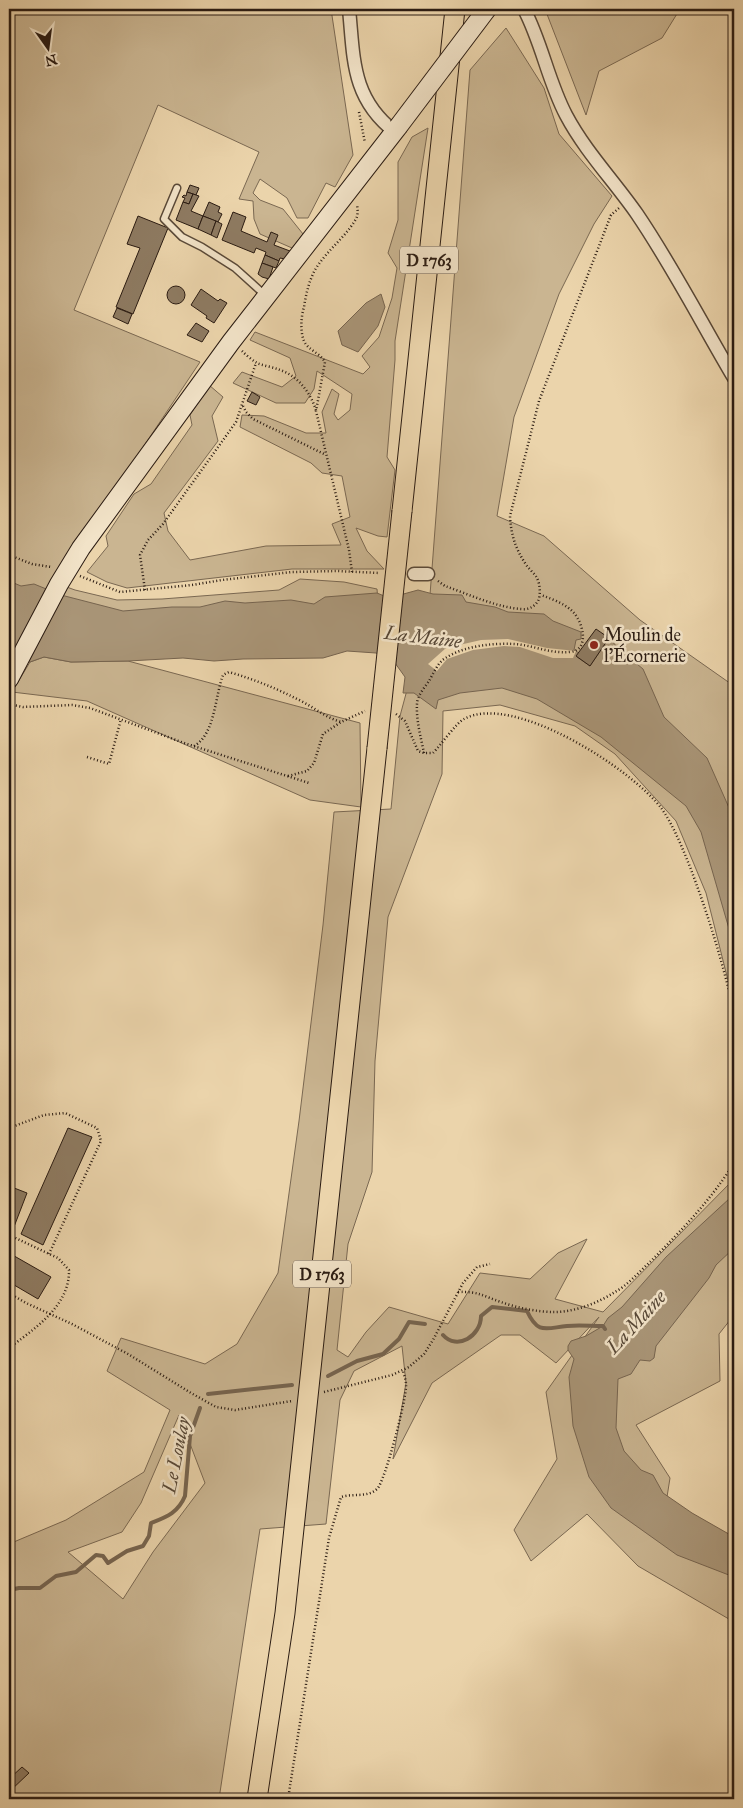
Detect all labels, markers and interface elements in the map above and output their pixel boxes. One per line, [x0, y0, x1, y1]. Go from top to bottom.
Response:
north arrow [22, 22, 72, 72]
text: N [43, 50, 59, 70]
road number: D 1763 [400, 246, 458, 274]
water label: La Maine [382, 621, 464, 653]
place label: Moulin de l'Écornerie [604, 624, 686, 667]
marker: Moulin de l'Écornerie [588, 639, 600, 651]
road number: D 1763 [293, 1260, 351, 1288]
water label: La Maine [601, 1285, 671, 1359]
water label: Le Loulay [157, 1414, 195, 1496]

